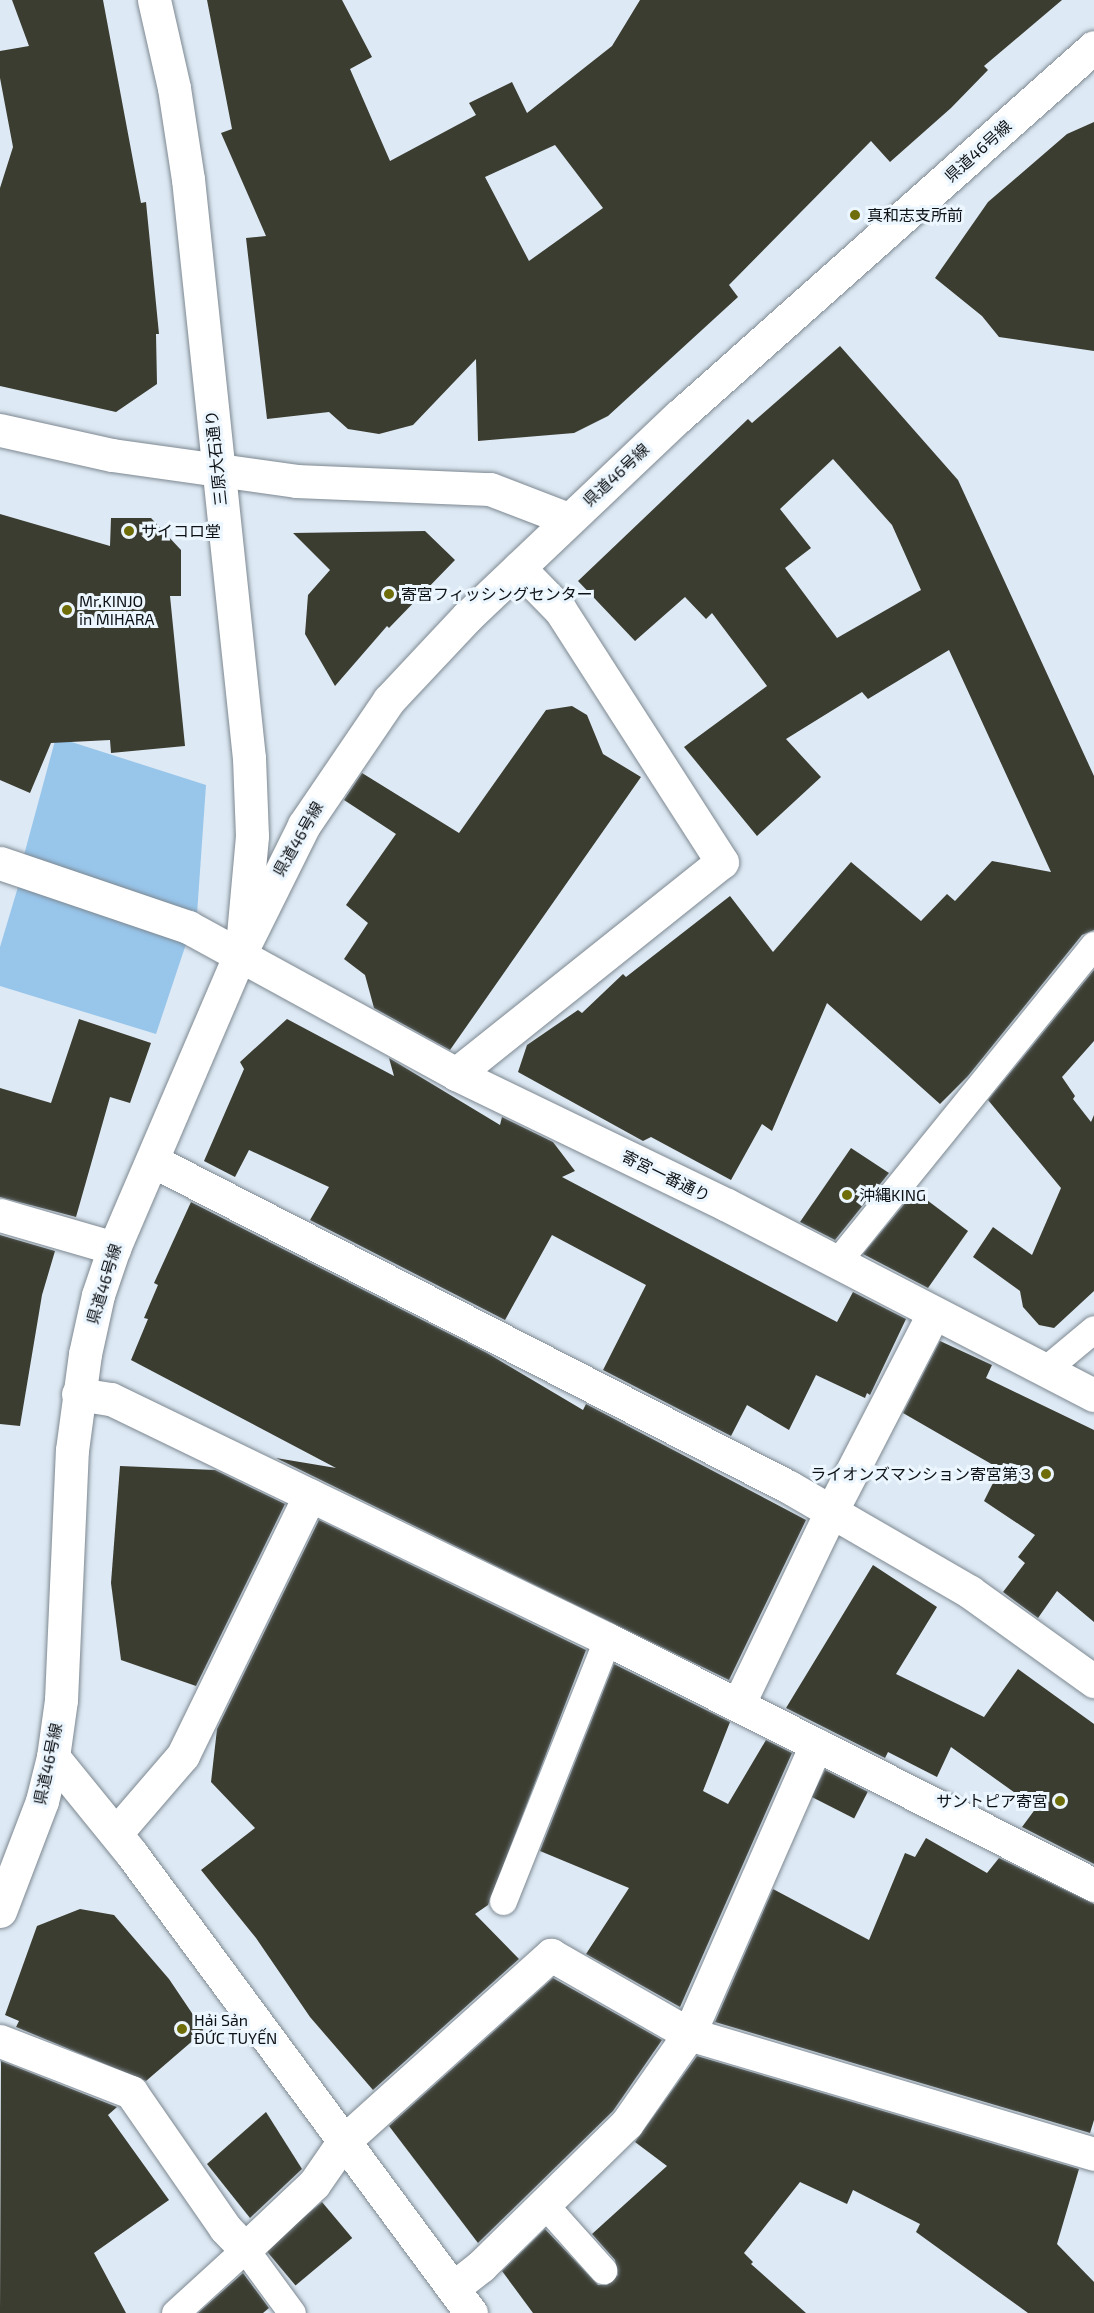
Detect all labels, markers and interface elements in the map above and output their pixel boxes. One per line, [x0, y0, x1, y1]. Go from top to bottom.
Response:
street label: 県道46号線 [941, 116, 1015, 186]
place label: 真和志支所前 [867, 205, 963, 225]
marker: 真和志支所前 [848, 208, 862, 222]
street label: 三原大石通り [201, 409, 231, 507]
street label: 県道46号線 [579, 440, 653, 510]
place label: サイコロ堂 [141, 521, 221, 541]
marker: サイコロ堂 [122, 524, 136, 538]
place label: 寄宮フィッシングセンター [401, 584, 593, 604]
marker: 寄宮フィッシングセンター [382, 587, 396, 601]
place label: Mr.KINJO in MIHARA [79, 591, 155, 629]
marker: Mr.KINJO in MIHARA [60, 603, 74, 617]
street label: 県道46号線 [269, 798, 327, 880]
street label: 寄宮一番通り [619, 1146, 713, 1206]
place label: 沖縄KING [859, 1185, 926, 1205]
marker: 沖縄KING [840, 1188, 854, 1202]
street label: 県道46号線 [83, 1242, 125, 1326]
place label: ライオンズマンション寄宮第３ [810, 1464, 1034, 1484]
marker: ライオンズマンション寄宮第３ [1039, 1467, 1053, 1481]
street label: 県道46号線 [30, 1721, 66, 1807]
place label: サントピア寄宮 [936, 1791, 1048, 1811]
marker: サントピア寄宮 [1053, 1794, 1067, 1808]
place label: Hải Sản ĐỨC TUYẾN [194, 2010, 278, 2048]
marker: Hải Sản ĐỨC TUYẾN [175, 2022, 189, 2036]

